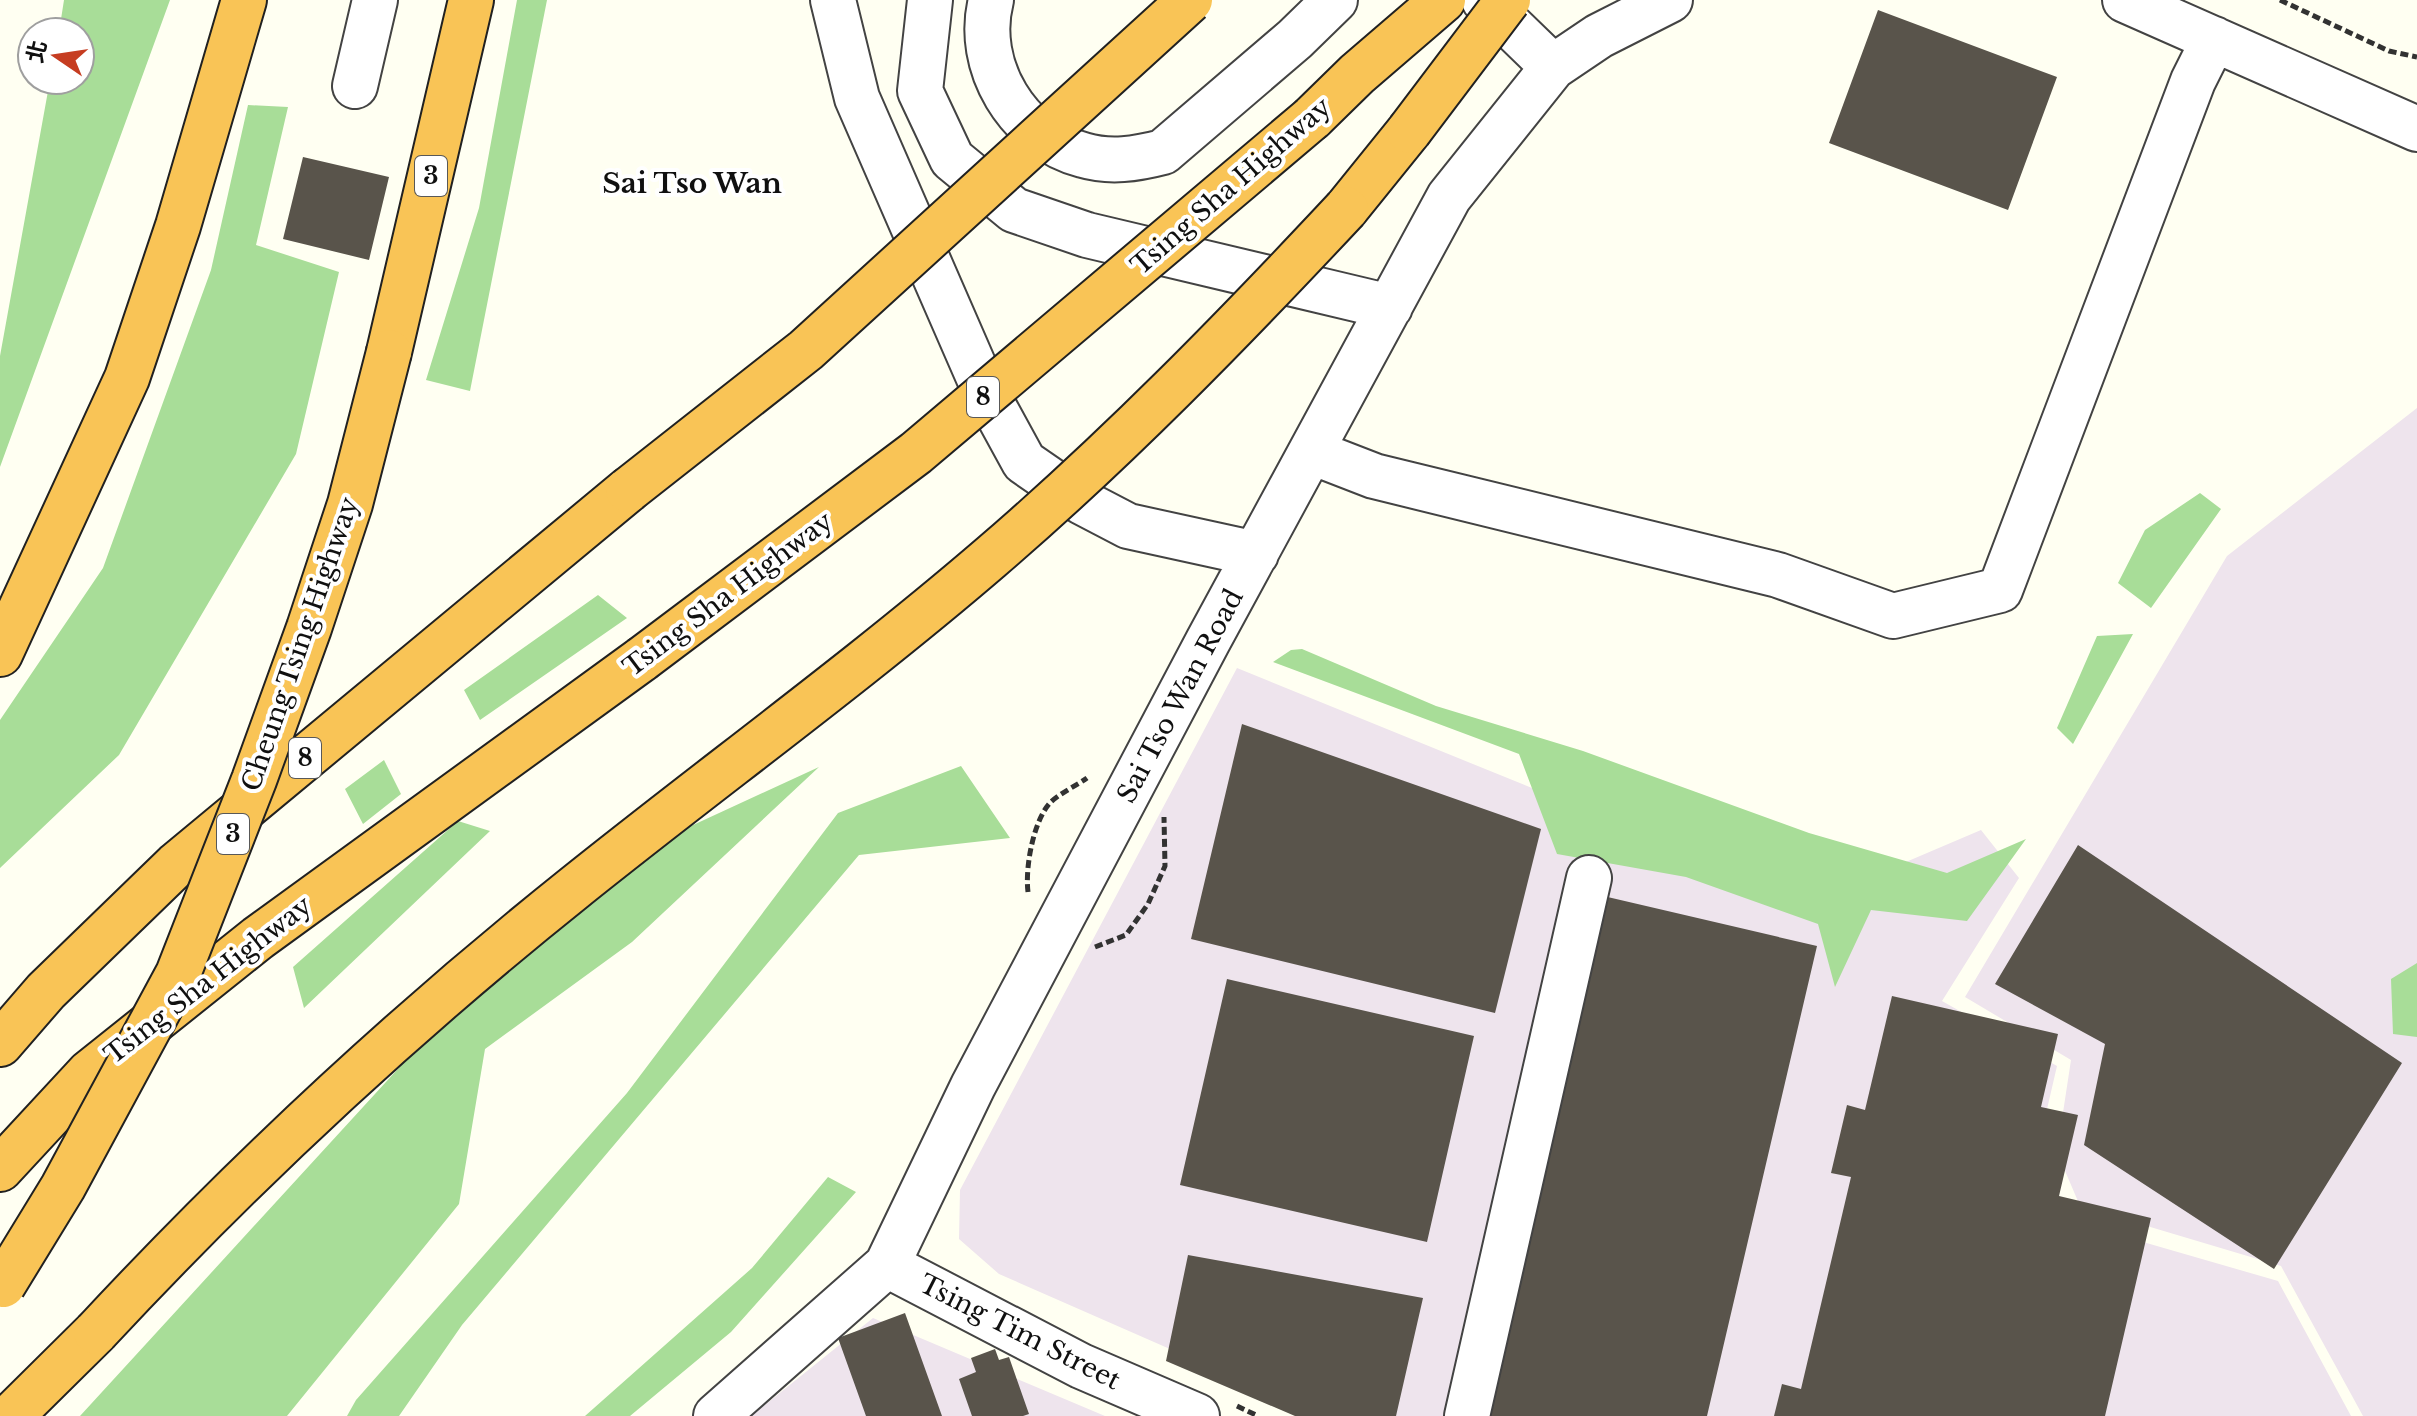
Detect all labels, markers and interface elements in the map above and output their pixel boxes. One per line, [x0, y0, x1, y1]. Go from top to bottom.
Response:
north arrow [16, 16, 96, 96]
text: 北 [21, 38, 53, 65]
street label: Tsing Sha Highway [1125, 90, 1338, 281]
road number: 3 [415, 156, 447, 196]
district label: Sai Tso Wan [602, 166, 782, 201]
road number: 8 [967, 377, 999, 417]
street label: Cheung Tsing Highway [235, 492, 366, 795]
street label: Tsing Sha Highway [617, 505, 839, 683]
street label: Sai Tso Wan Road [1110, 584, 1250, 808]
road number: 8 [289, 738, 321, 778]
road number: 3 [217, 814, 249, 854]
street label: Tsing Sha Highway [98, 889, 318, 1071]
street label: Tsing Tim Street [914, 1267, 1126, 1397]

